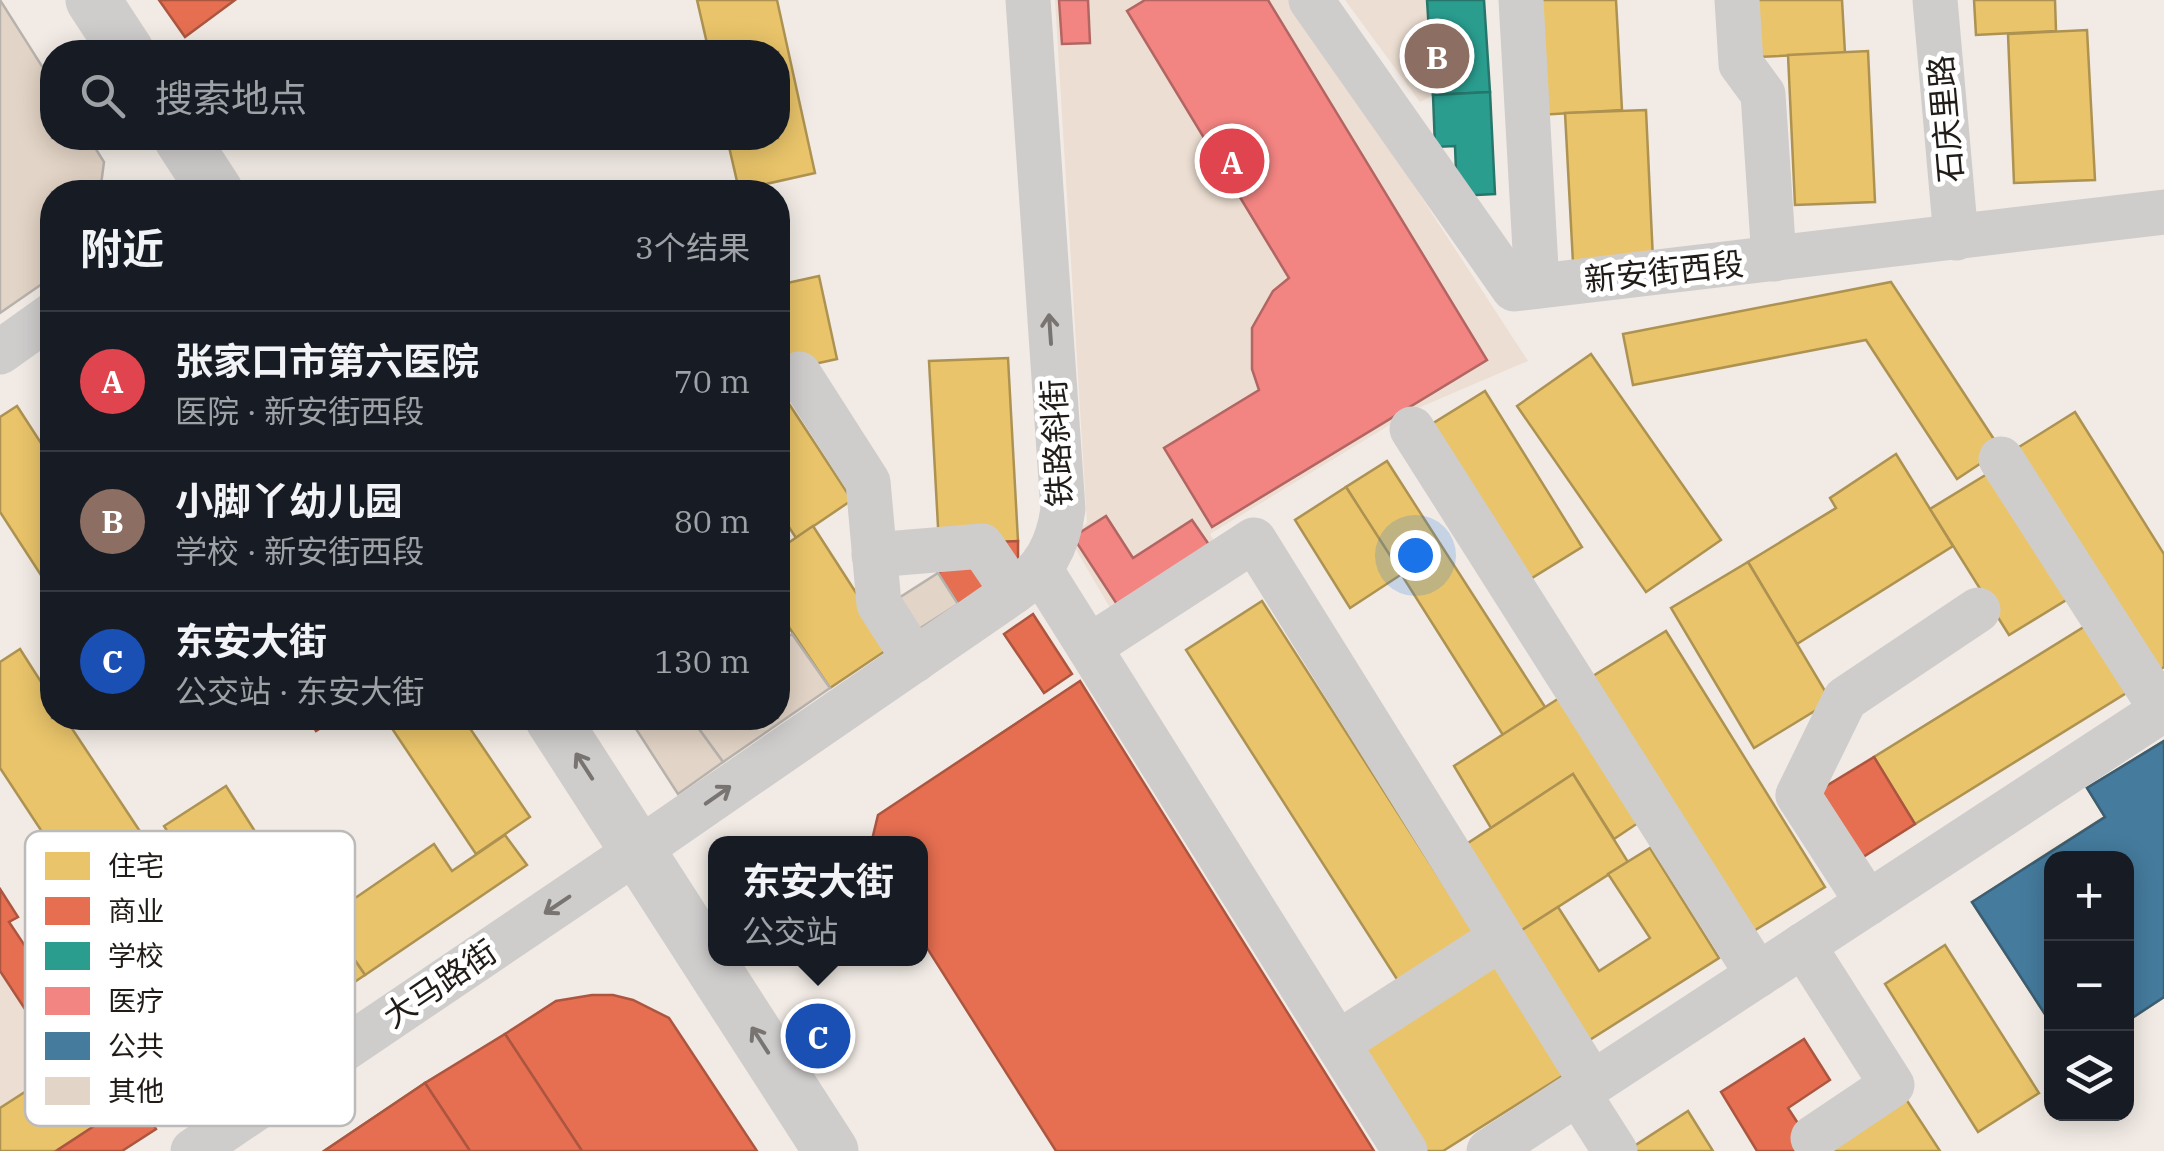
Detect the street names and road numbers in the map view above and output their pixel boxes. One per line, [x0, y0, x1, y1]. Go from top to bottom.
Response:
street label: 石庆里路 [1919, 53, 1972, 185]
street label: 新安街西段 [1582, 242, 1746, 300]
street label: 铁路斜街 [1032, 378, 1080, 508]
street label: 大马路街 [375, 930, 504, 1036]

